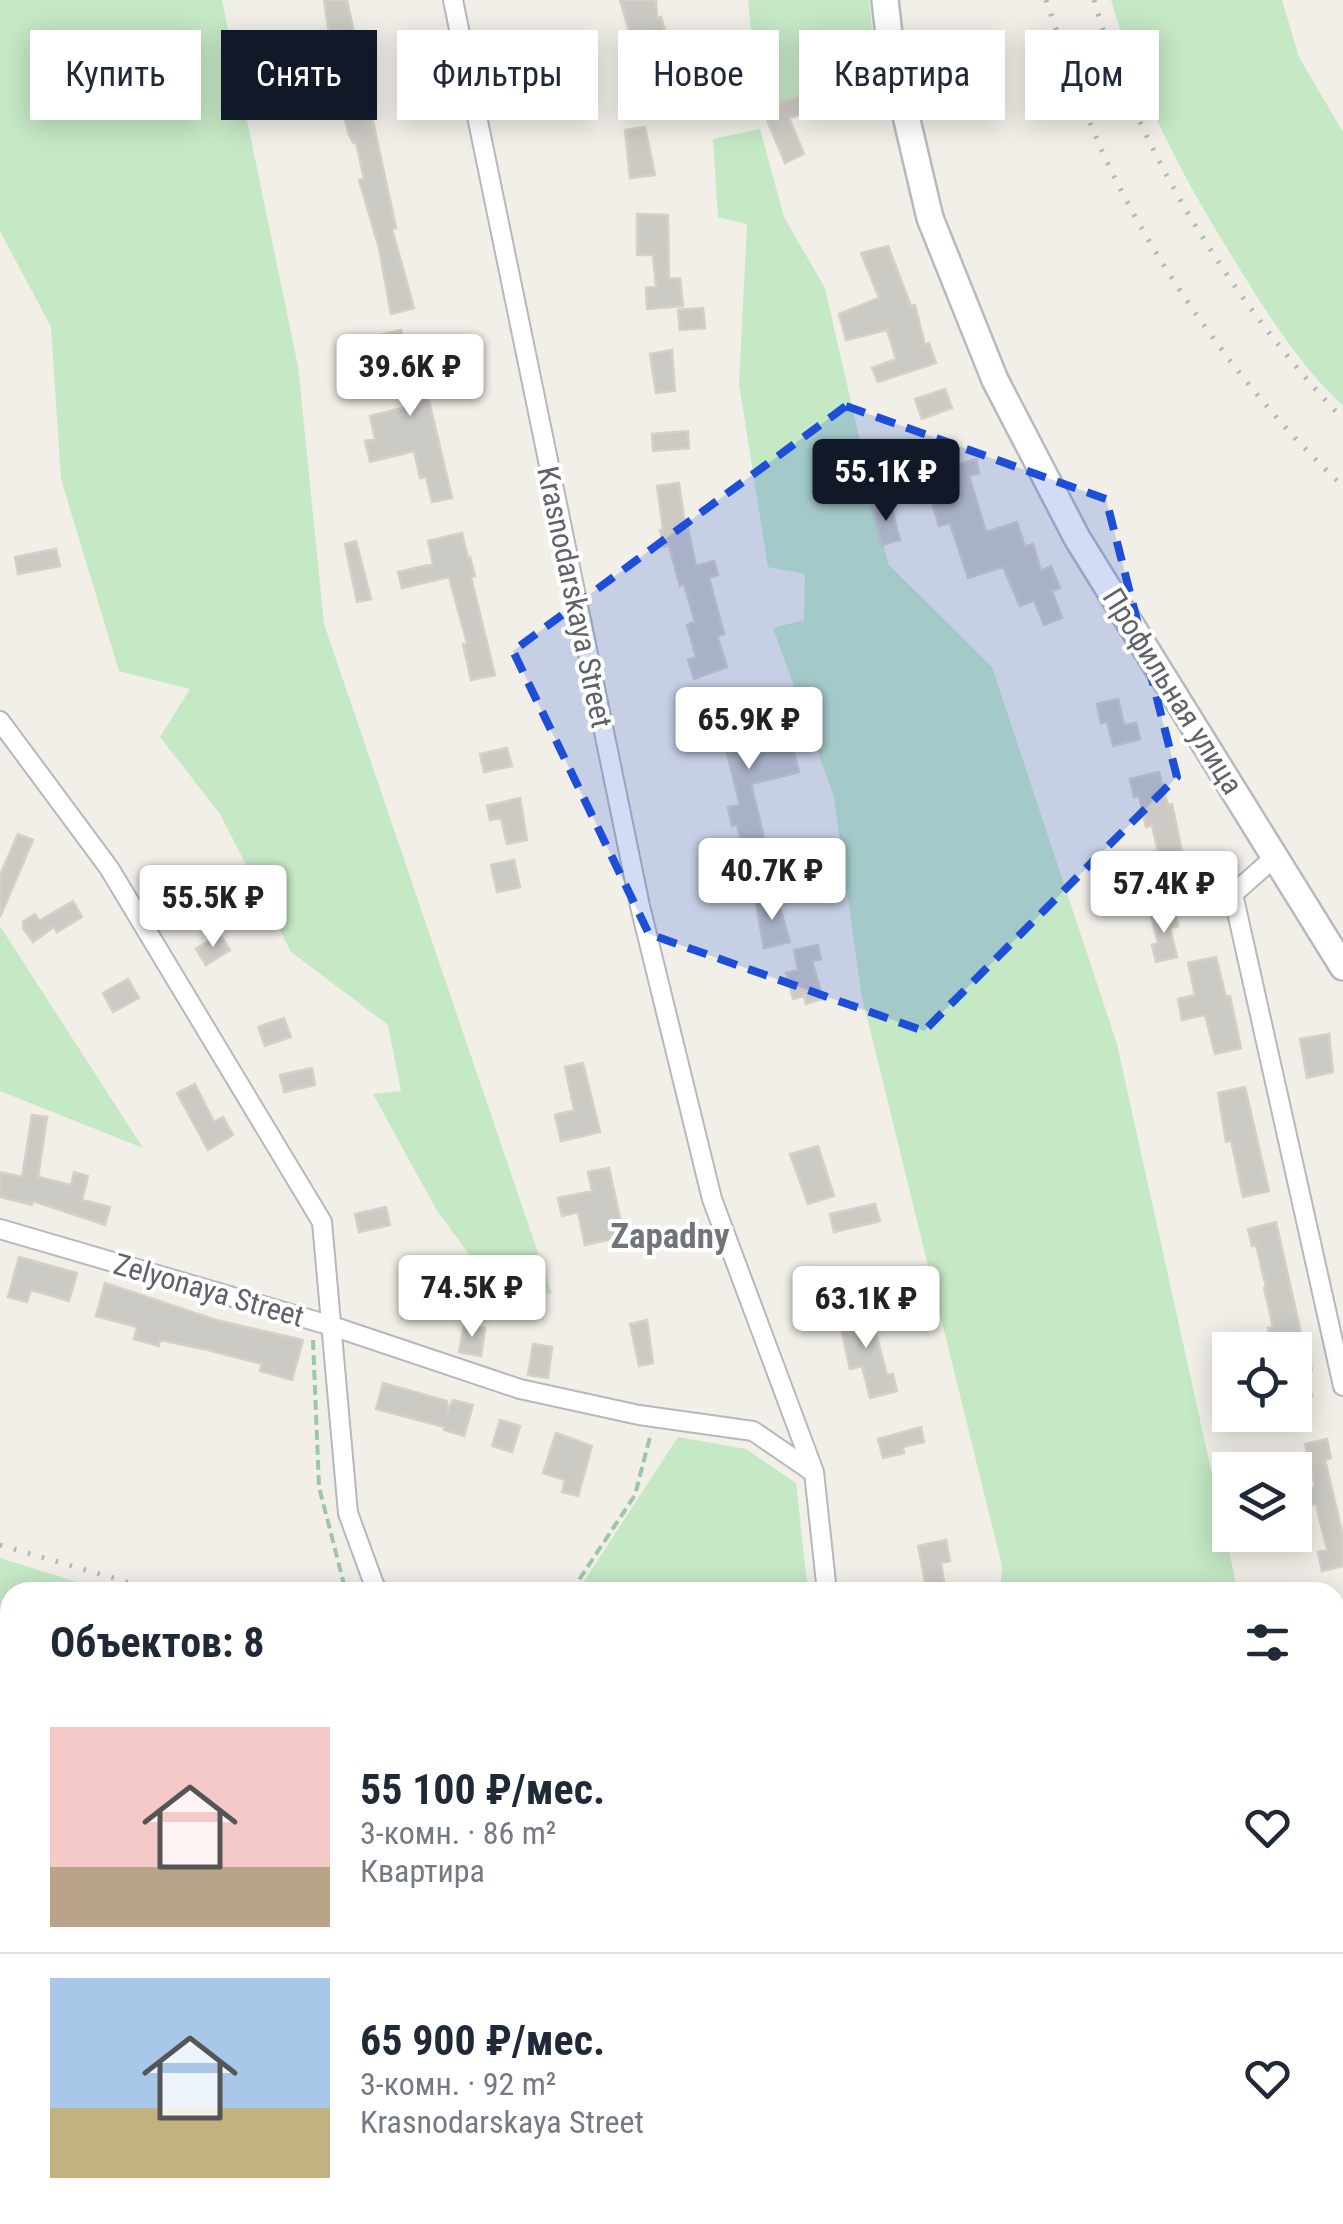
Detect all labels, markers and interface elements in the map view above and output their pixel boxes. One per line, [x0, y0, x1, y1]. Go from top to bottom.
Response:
chip: Купить [30, 30, 201, 120]
chip: Снять [221, 30, 377, 120]
chip: Фильтры [397, 30, 598, 120]
chip: Новое [618, 30, 779, 120]
chip: Квартира [799, 30, 1005, 120]
chip: Дом [1025, 30, 1159, 120]
pin: 39.6K ₽ [318, 334, 502, 419]
text: 39.6K ₽ [359, 347, 461, 385]
pin: 55.1K ₽ [794, 439, 978, 524]
text: 55.1K ₽ [835, 452, 937, 490]
street label: Krasnodarskaya Street [530, 463, 620, 731]
street label: Профильная улица [1096, 582, 1250, 800]
pin: 65.9K ₽ [657, 687, 841, 772]
text: 65.9K ₽ [698, 700, 800, 738]
pin: 40.7K ₽ [680, 838, 864, 923]
text: 40.7K ₽ [721, 851, 823, 889]
pin: 57.4K ₽ [1072, 851, 1256, 936]
text: 57.4K ₽ [1113, 864, 1215, 902]
pin: 55.5K ₽ [121, 865, 305, 950]
text: 55.5K ₽ [162, 878, 264, 916]
district label: Zapadny [610, 1216, 730, 1257]
street label: Zelyonaya Street [110, 1246, 308, 1334]
pin: 74.5K ₽ [380, 1255, 564, 1340]
pin: 63.1K ₽ [774, 1266, 958, 1351]
text: 74.5K ₽ [421, 1268, 523, 1306]
text: 63.1K ₽ [815, 1279, 917, 1317]
map controls [1212, 1332, 1312, 1552]
button: locate [1212, 1332, 1312, 1432]
button: layers [1212, 1452, 1312, 1552]
icon: filters [1240, 1615, 1295, 1670]
text: Объектов: 8 [50, 1618, 264, 1667]
text: 55 100 ₽/мес. [360, 1765, 605, 1814]
icon: home [130, 1767, 250, 1887]
icon: heart [1240, 1800, 1295, 1855]
text: 3-комн. · 86 m² [360, 1814, 556, 1852]
text: Квартира [360, 1852, 485, 1890]
text: 65 900 ₽/мес. [360, 2016, 605, 2065]
icon: home [130, 2018, 250, 2138]
icon: heart [1240, 2051, 1295, 2106]
text: 3-комн. · 92 m² [360, 2065, 556, 2103]
text: Krasnodarskaya Street [360, 2103, 644, 2141]

